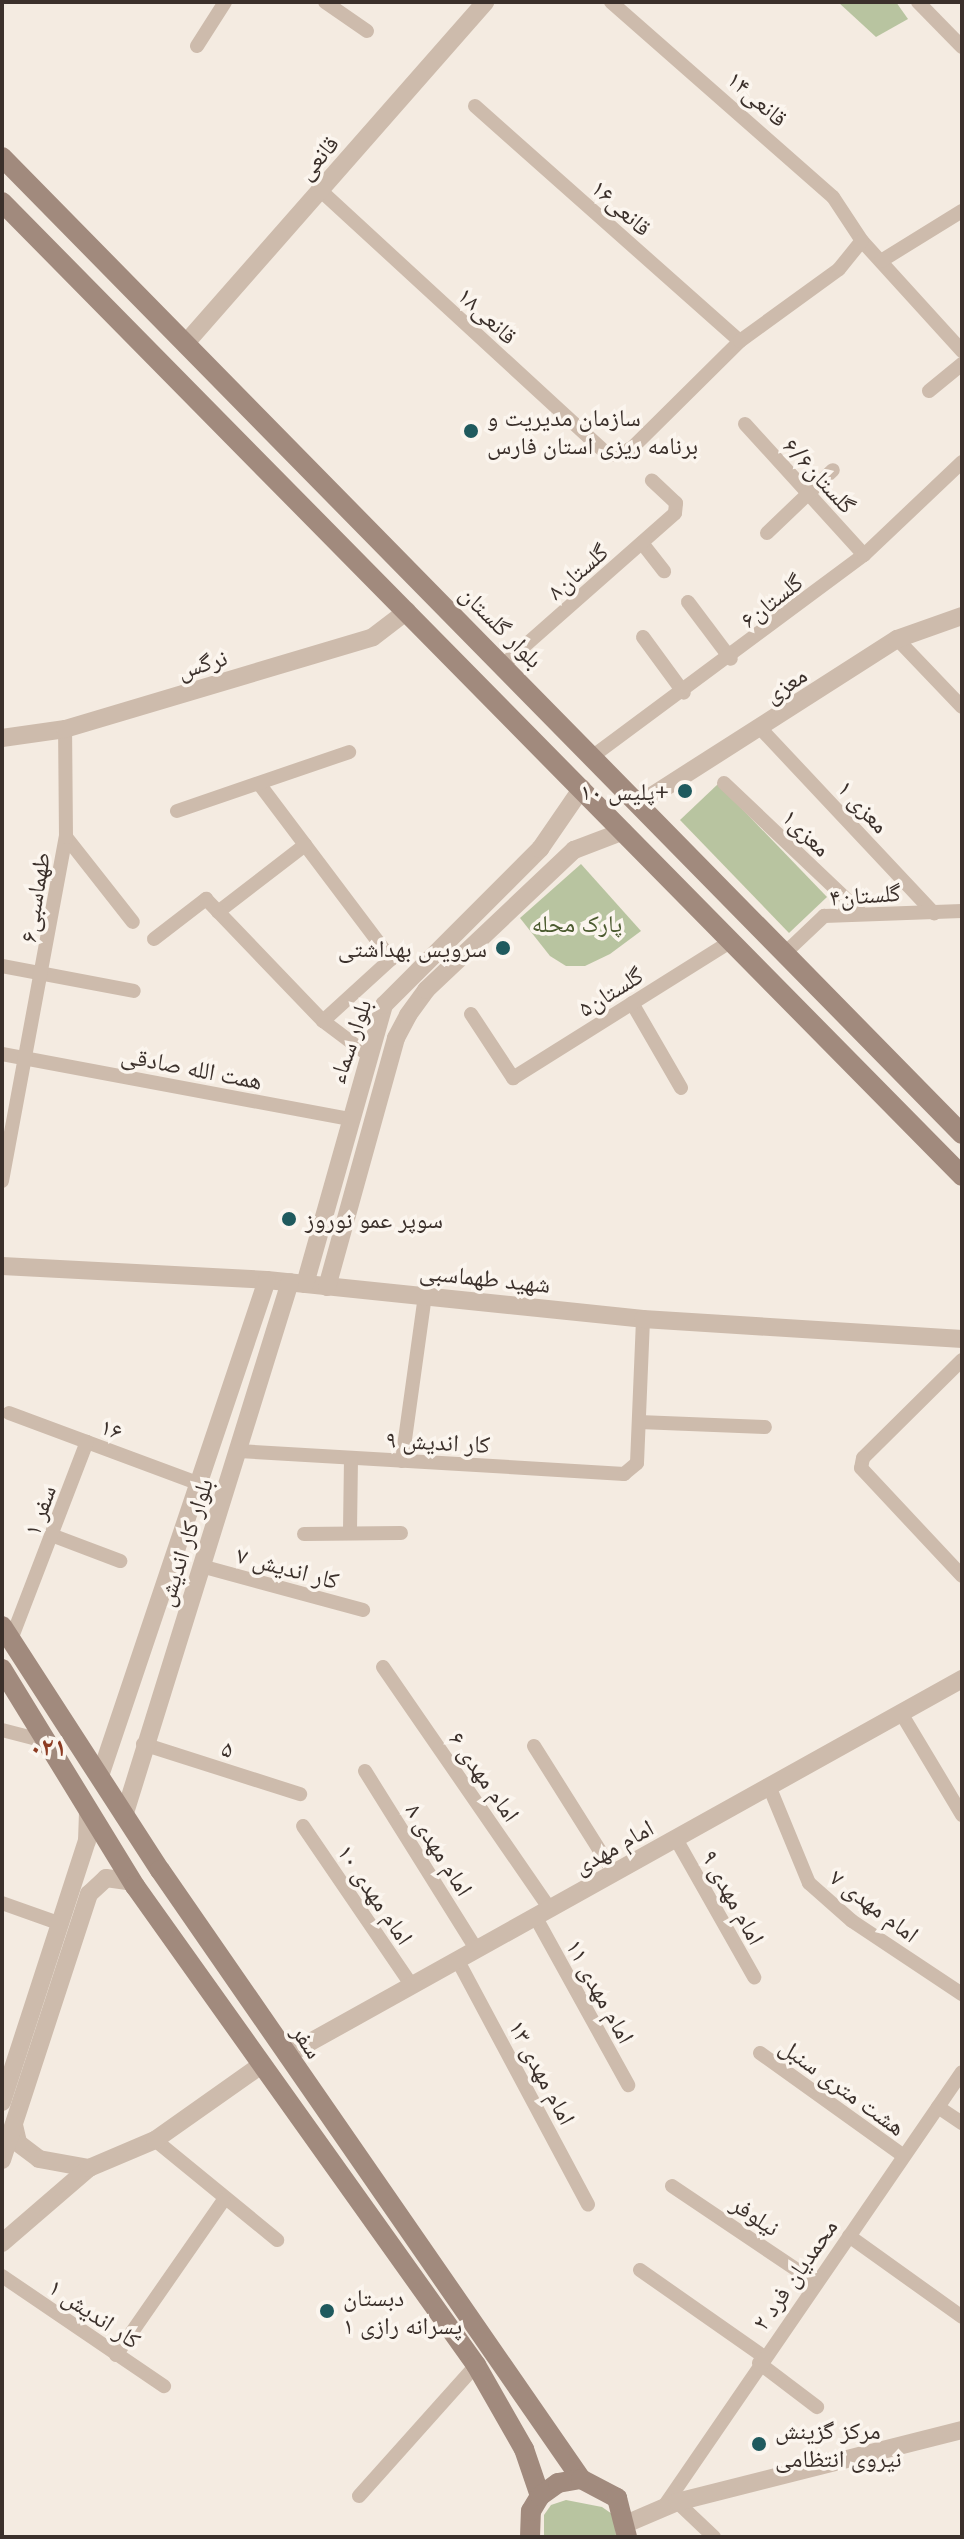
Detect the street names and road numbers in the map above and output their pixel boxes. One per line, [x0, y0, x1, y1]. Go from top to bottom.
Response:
street label: ۱۴قانعی [722, 64, 794, 132]
street label: قانعی [290, 129, 344, 185]
street label: ۱۶قانعی [586, 173, 658, 241]
street label: ۱۸قانعی [452, 280, 524, 350]
street label: ۶/۶گلستان [778, 431, 862, 519]
street label: گلستان۸ [541, 537, 613, 605]
street label: گلستان۶ [734, 567, 808, 633]
street label: بلوار گلستان [455, 579, 549, 673]
street label: نرگس [174, 642, 230, 684]
street label: معزی [758, 660, 812, 708]
street label: معزی ۱ [832, 773, 896, 839]
street label: ۱معزی [777, 802, 837, 862]
street label: ۶طهماسبی [13, 850, 55, 944]
street label: گلستان۴ [828, 877, 902, 911]
street label: گلستان۵ [572, 960, 648, 1022]
street label: بلوار سماء [321, 995, 377, 1087]
street label: همت الله صادقی [119, 1039, 265, 1095]
street label: شهید طهماسبی [418, 1256, 552, 1298]
street label: ۱۶ [97, 1411, 127, 1445]
street label: ۹ کار اندیش [385, 1424, 491, 1458]
street label: بلوار کار اندیش [150, 1474, 218, 1610]
street label: ۱ سفر [17, 1481, 61, 1539]
street label: ۷ کار اندیش [234, 1540, 342, 1594]
street label: ۶ امام مهدی [443, 1725, 527, 1827]
street label: ۵ [218, 1733, 238, 1763]
street label: ۸ امام مهدی [400, 1797, 480, 1901]
street label: امام مهدی [568, 1812, 658, 1880]
street label: ۱۰ امام مهدی [332, 1838, 420, 1950]
street label: ۹ امام مهدی [696, 1845, 772, 1949]
street label: ۷ امام مهدی [825, 1862, 925, 1948]
street label: ۱۱ امام مهدی [561, 1934, 641, 2048]
street label: ۱۳ امام مهدی [503, 2015, 583, 2129]
street label: سفر [286, 2019, 330, 2063]
street label: هشت متری سنبل [775, 2031, 911, 2141]
street label: نیلوفر [726, 2188, 786, 2242]
street label: ۲ محمدیان فرد [745, 2213, 843, 2335]
street label: ۱ کار اندیش [44, 2272, 146, 2354]

